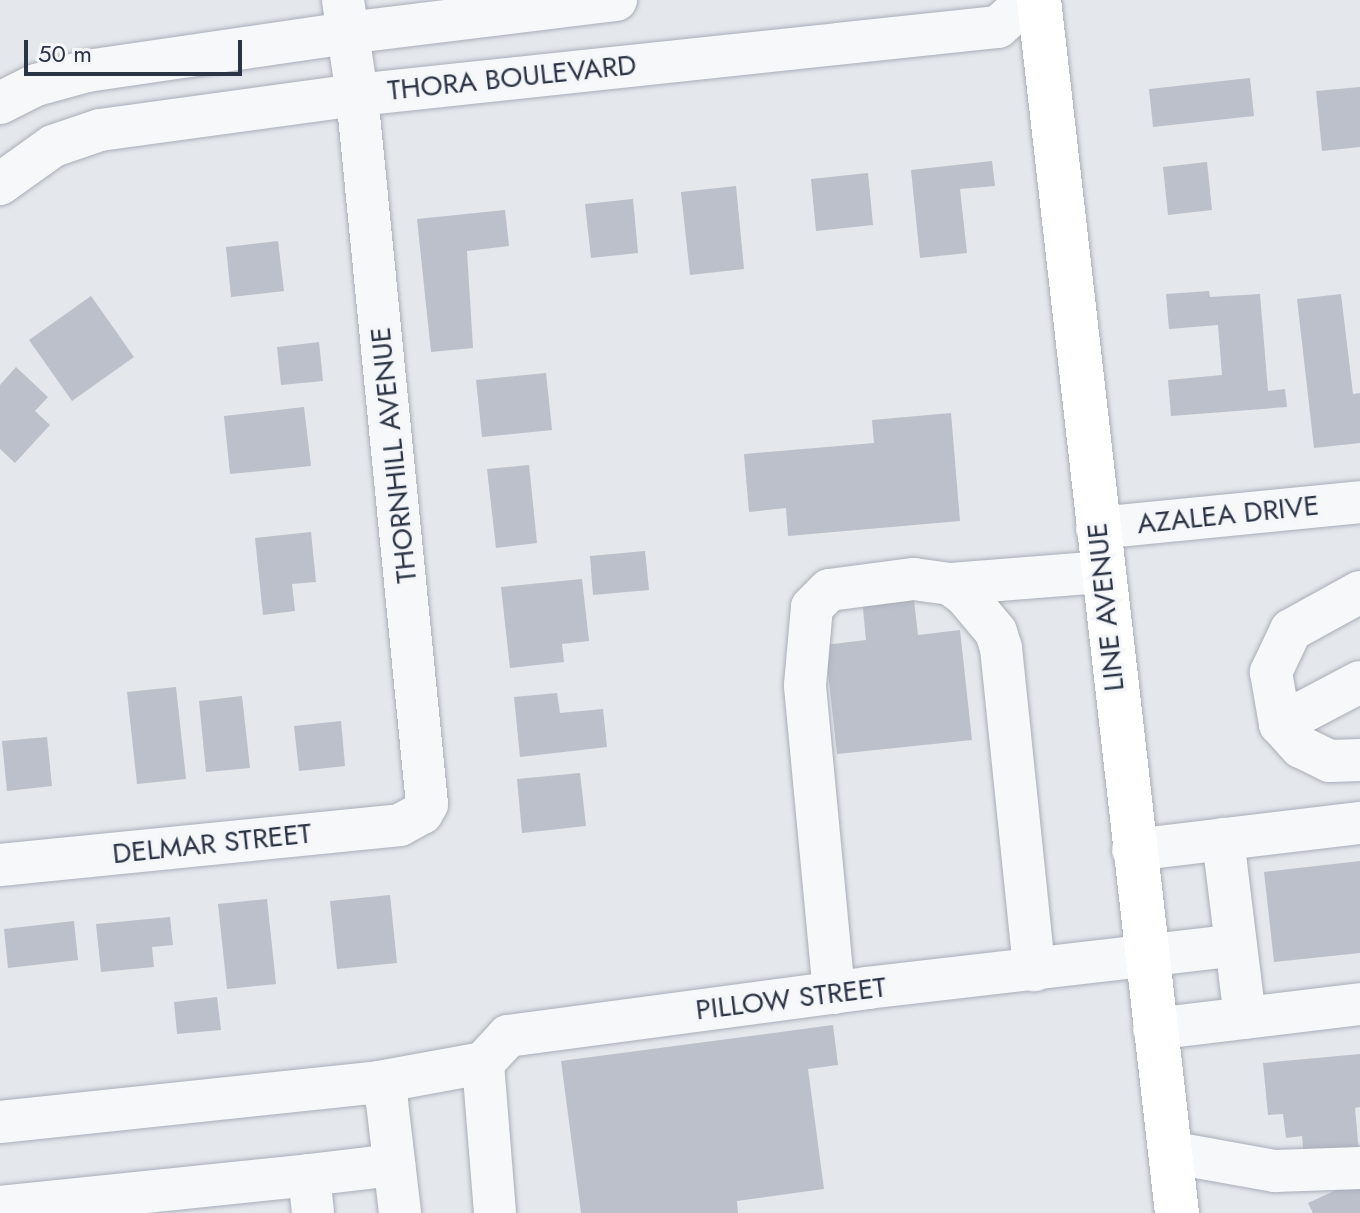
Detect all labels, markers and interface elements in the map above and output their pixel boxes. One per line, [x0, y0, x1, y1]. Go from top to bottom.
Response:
scale bar [28, 24, 246, 74]
text: 50 m [38, 36, 92, 71]
street label: THORA BOULEVARD [386, 48, 638, 108]
street label: THORNHILL AVENUE [364, 325, 424, 585]
street label: AZALEA DRIVE [1135, 489, 1321, 541]
street label: LINE AVENUE [1080, 521, 1132, 693]
street label: DELMAR STREET [111, 817, 313, 871]
street label: PILLOW STREET [694, 971, 888, 1027]

